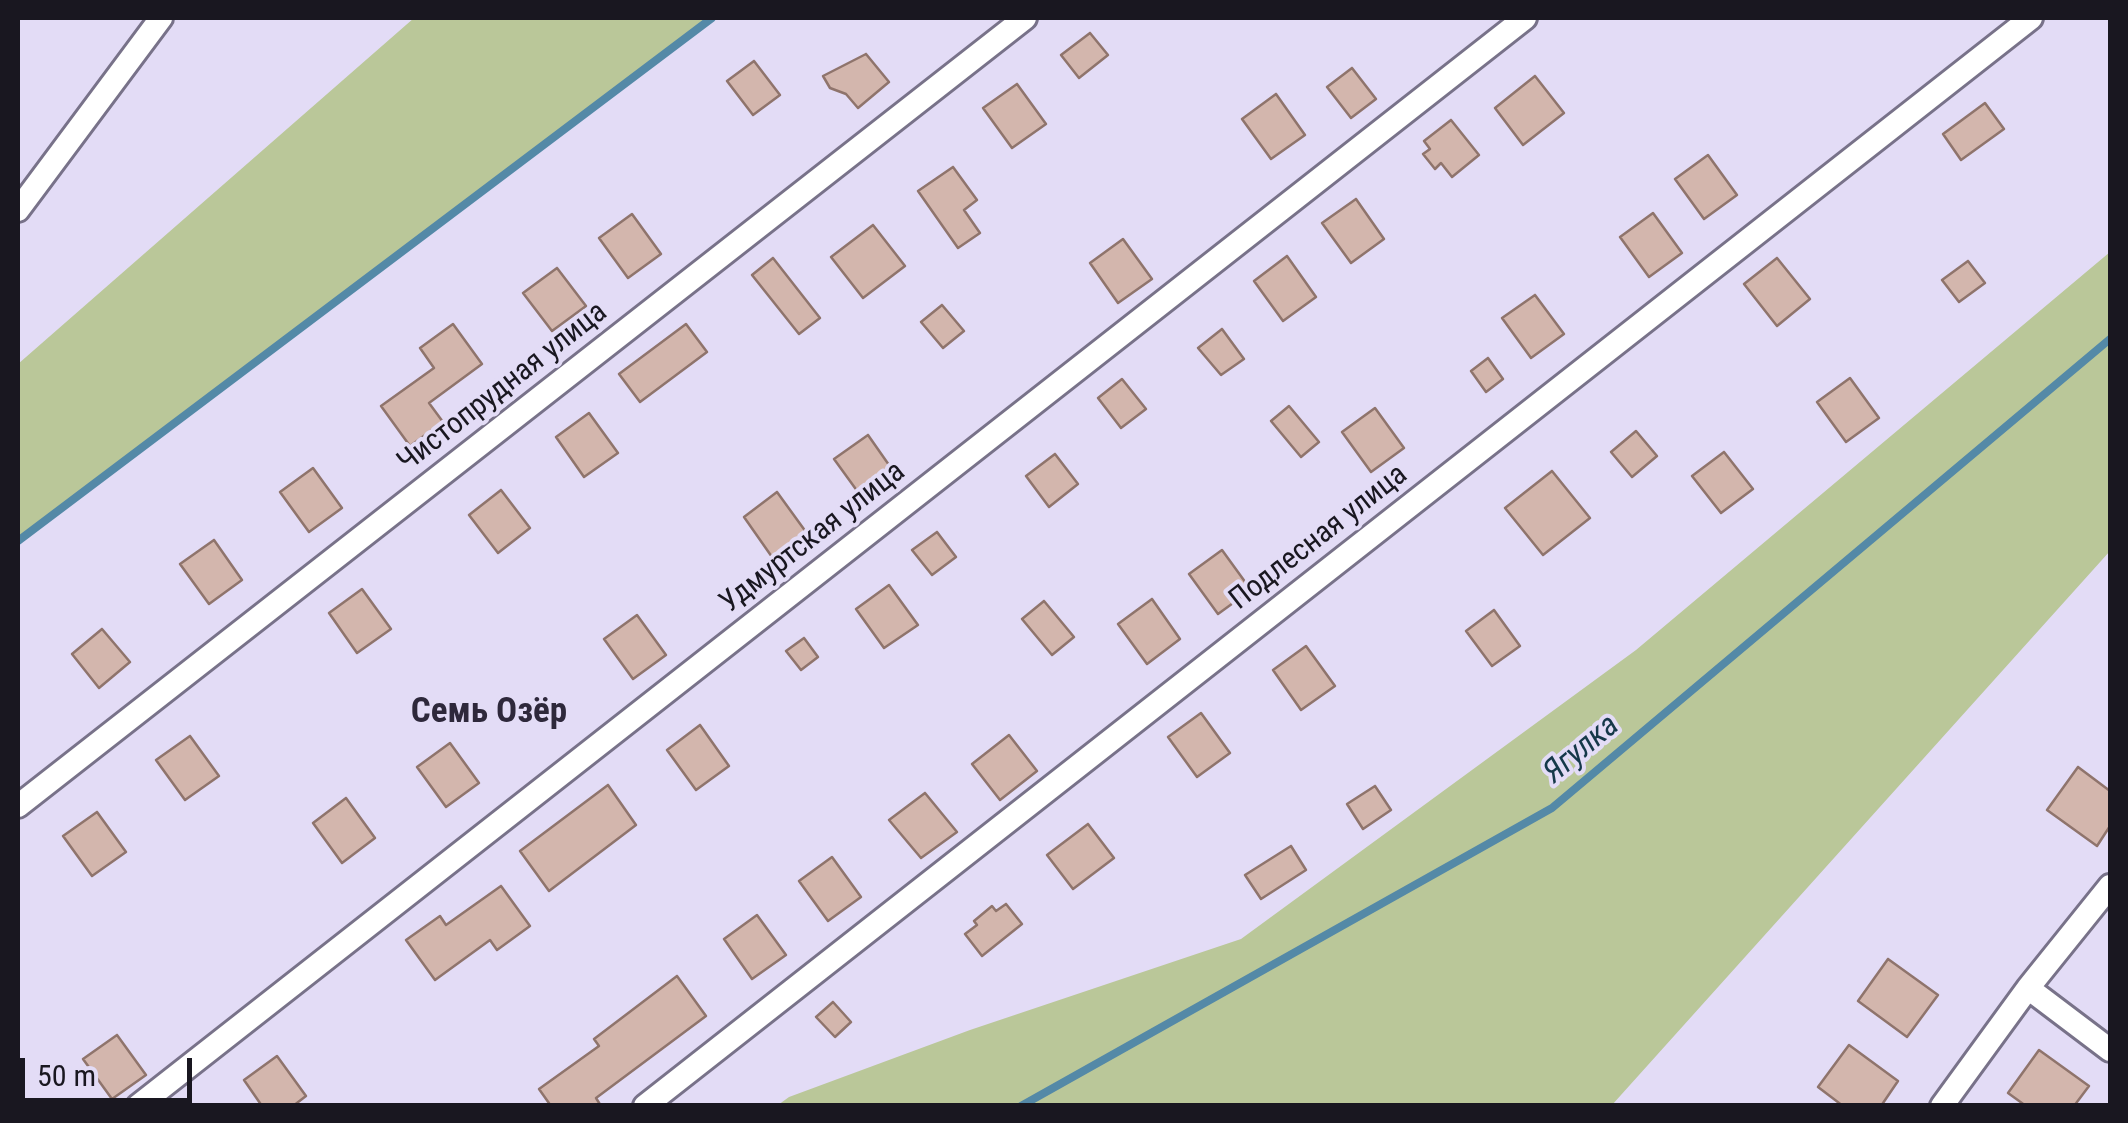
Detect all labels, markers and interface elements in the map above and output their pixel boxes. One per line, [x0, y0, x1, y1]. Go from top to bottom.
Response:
street label: Чистопрудная улица [391, 295, 615, 481]
street label: Удмуртская улица [713, 455, 913, 621]
street label: Подлесная улица [1223, 457, 1415, 619]
district label: Семь Озёр [411, 692, 567, 734]
water label: Ягулка [1536, 707, 1628, 793]
scale bar [25, 1038, 198, 1100]
text: 50 m [37, 1058, 96, 1093]

